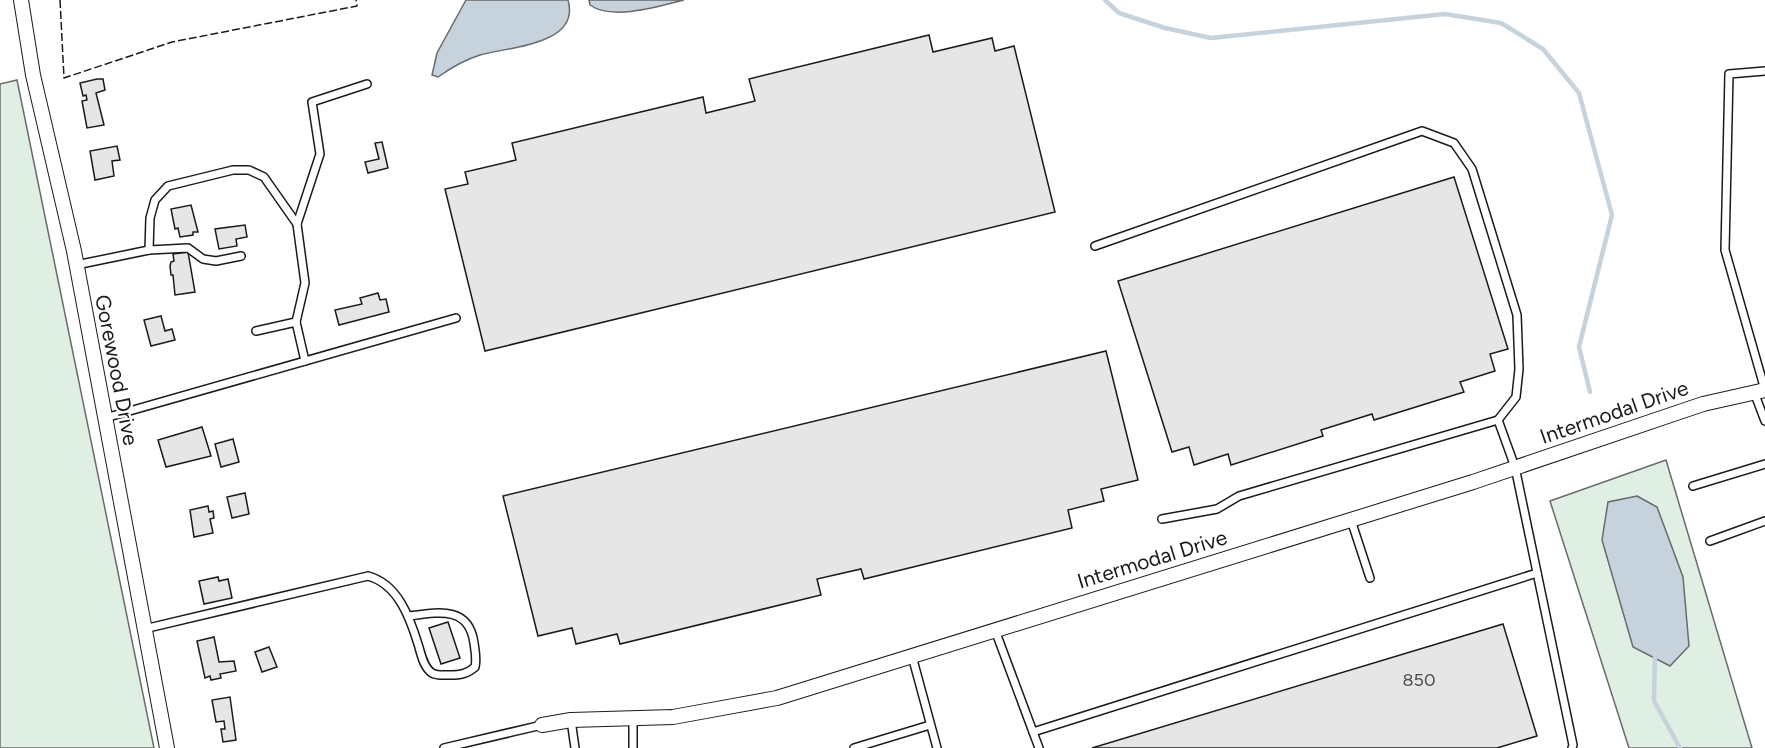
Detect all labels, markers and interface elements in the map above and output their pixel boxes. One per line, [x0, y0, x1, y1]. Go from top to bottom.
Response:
street label: Gorewood Drive [90, 292, 144, 448]
street label: Intermodal Drive [1537, 375, 1691, 449]
street label: Intermodal Drive [1074, 524, 1230, 594]
house number: 850 [1403, 669, 1435, 691]

